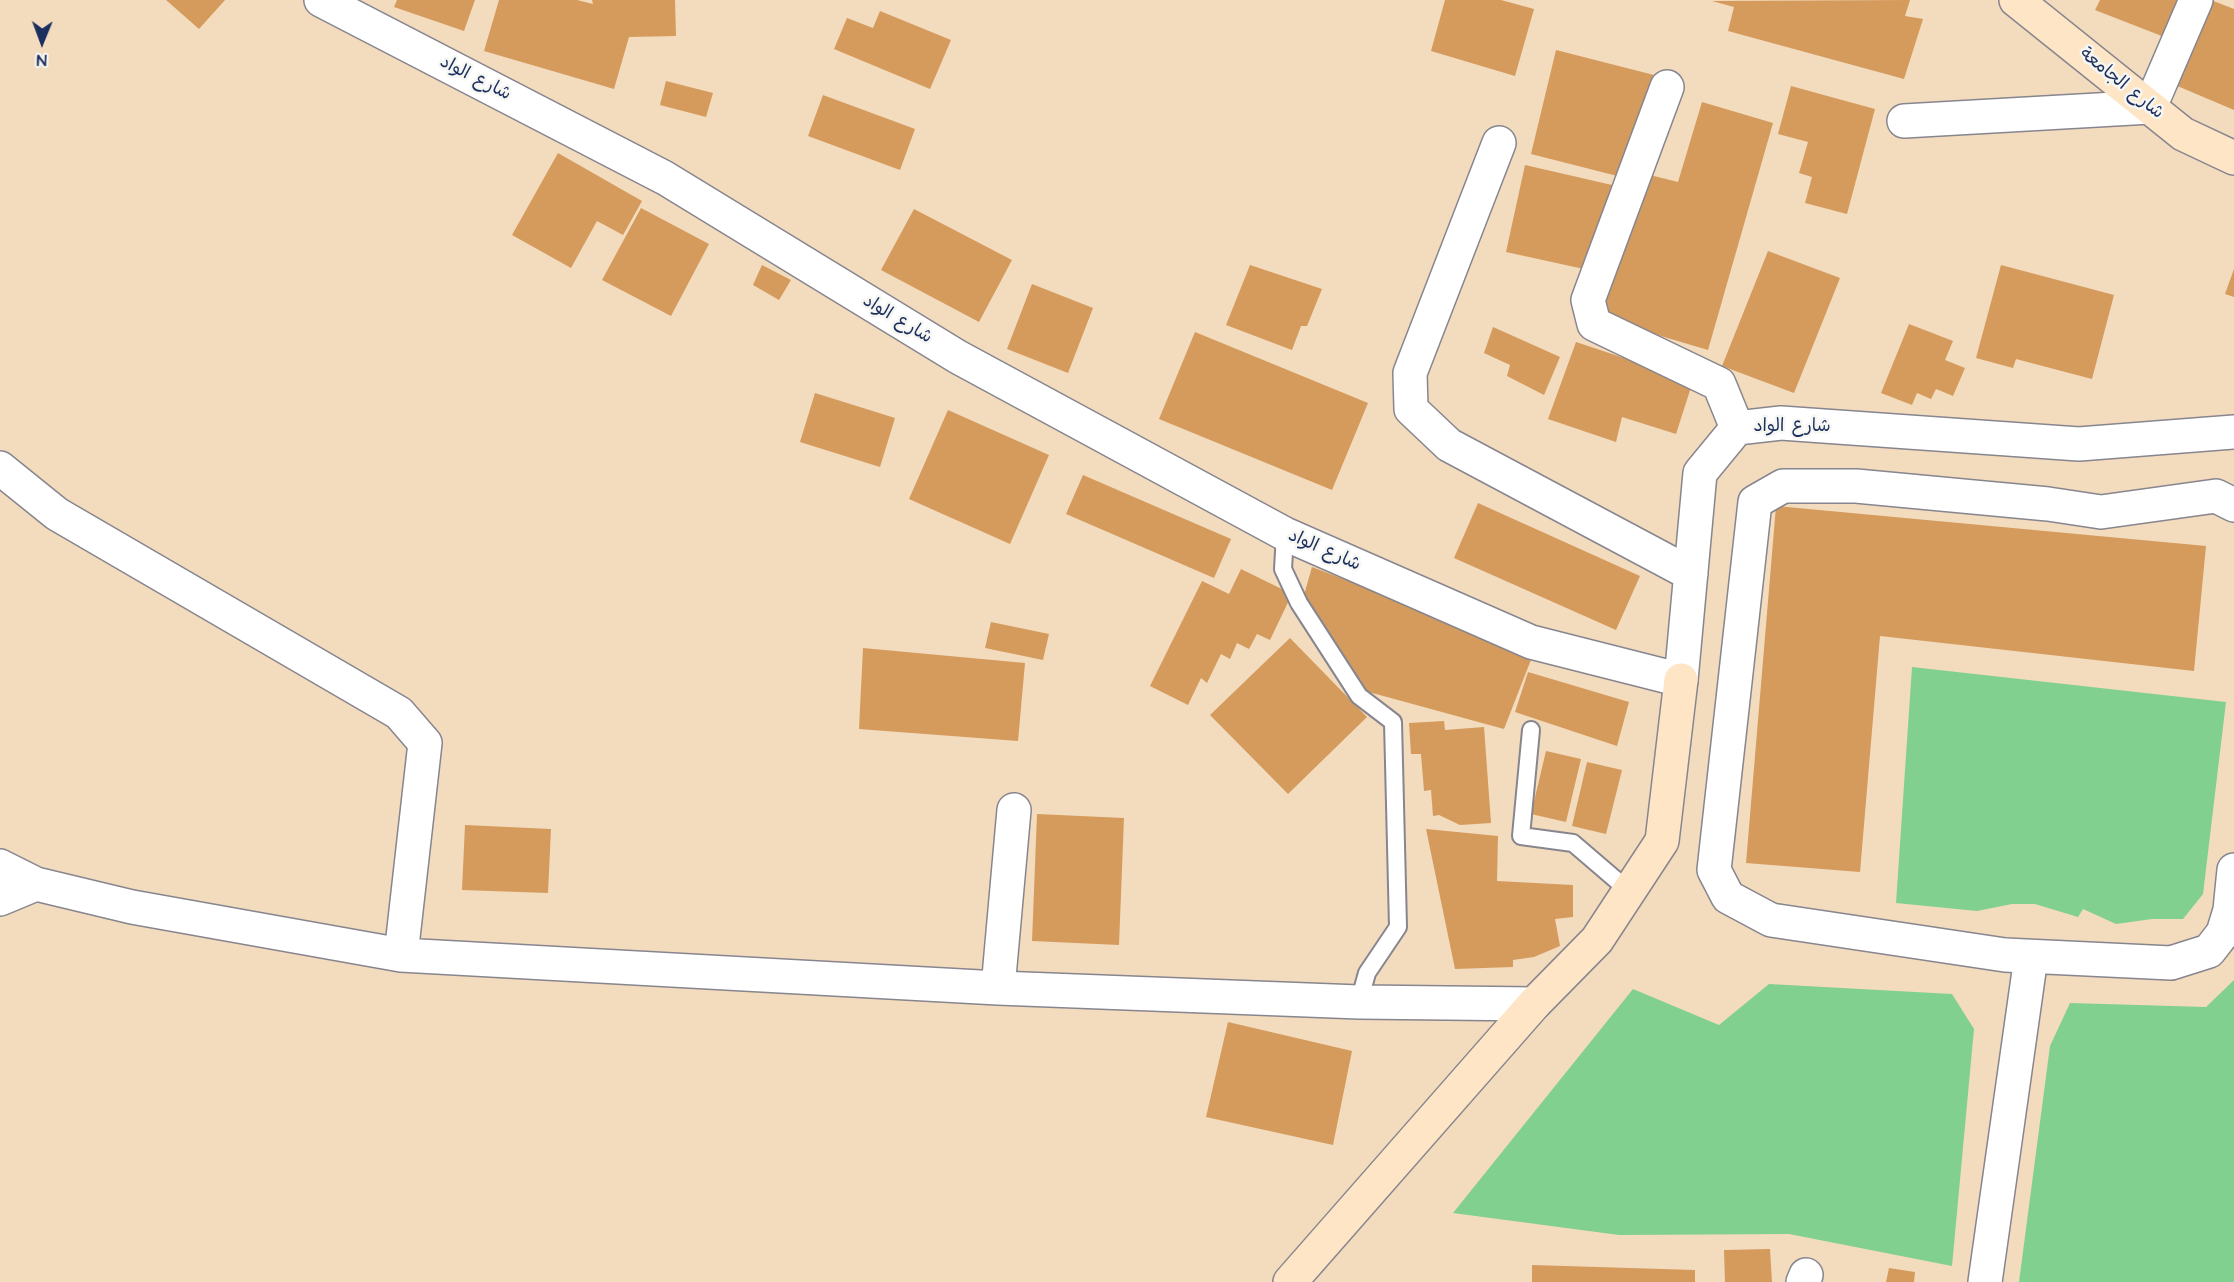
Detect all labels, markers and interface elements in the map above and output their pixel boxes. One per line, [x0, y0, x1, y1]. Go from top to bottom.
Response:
north arrow [12, 12, 72, 72]
street label: شارع الجامعة [2075, 44, 2167, 124]
text: N [36, 49, 47, 71]
street label: شارع الواد [436, 52, 514, 106]
street label: شارع الواد [858, 291, 936, 349]
street label: شارع الواد [1753, 416, 1831, 438]
street label: شارع الواد [1284, 525, 1364, 577]

